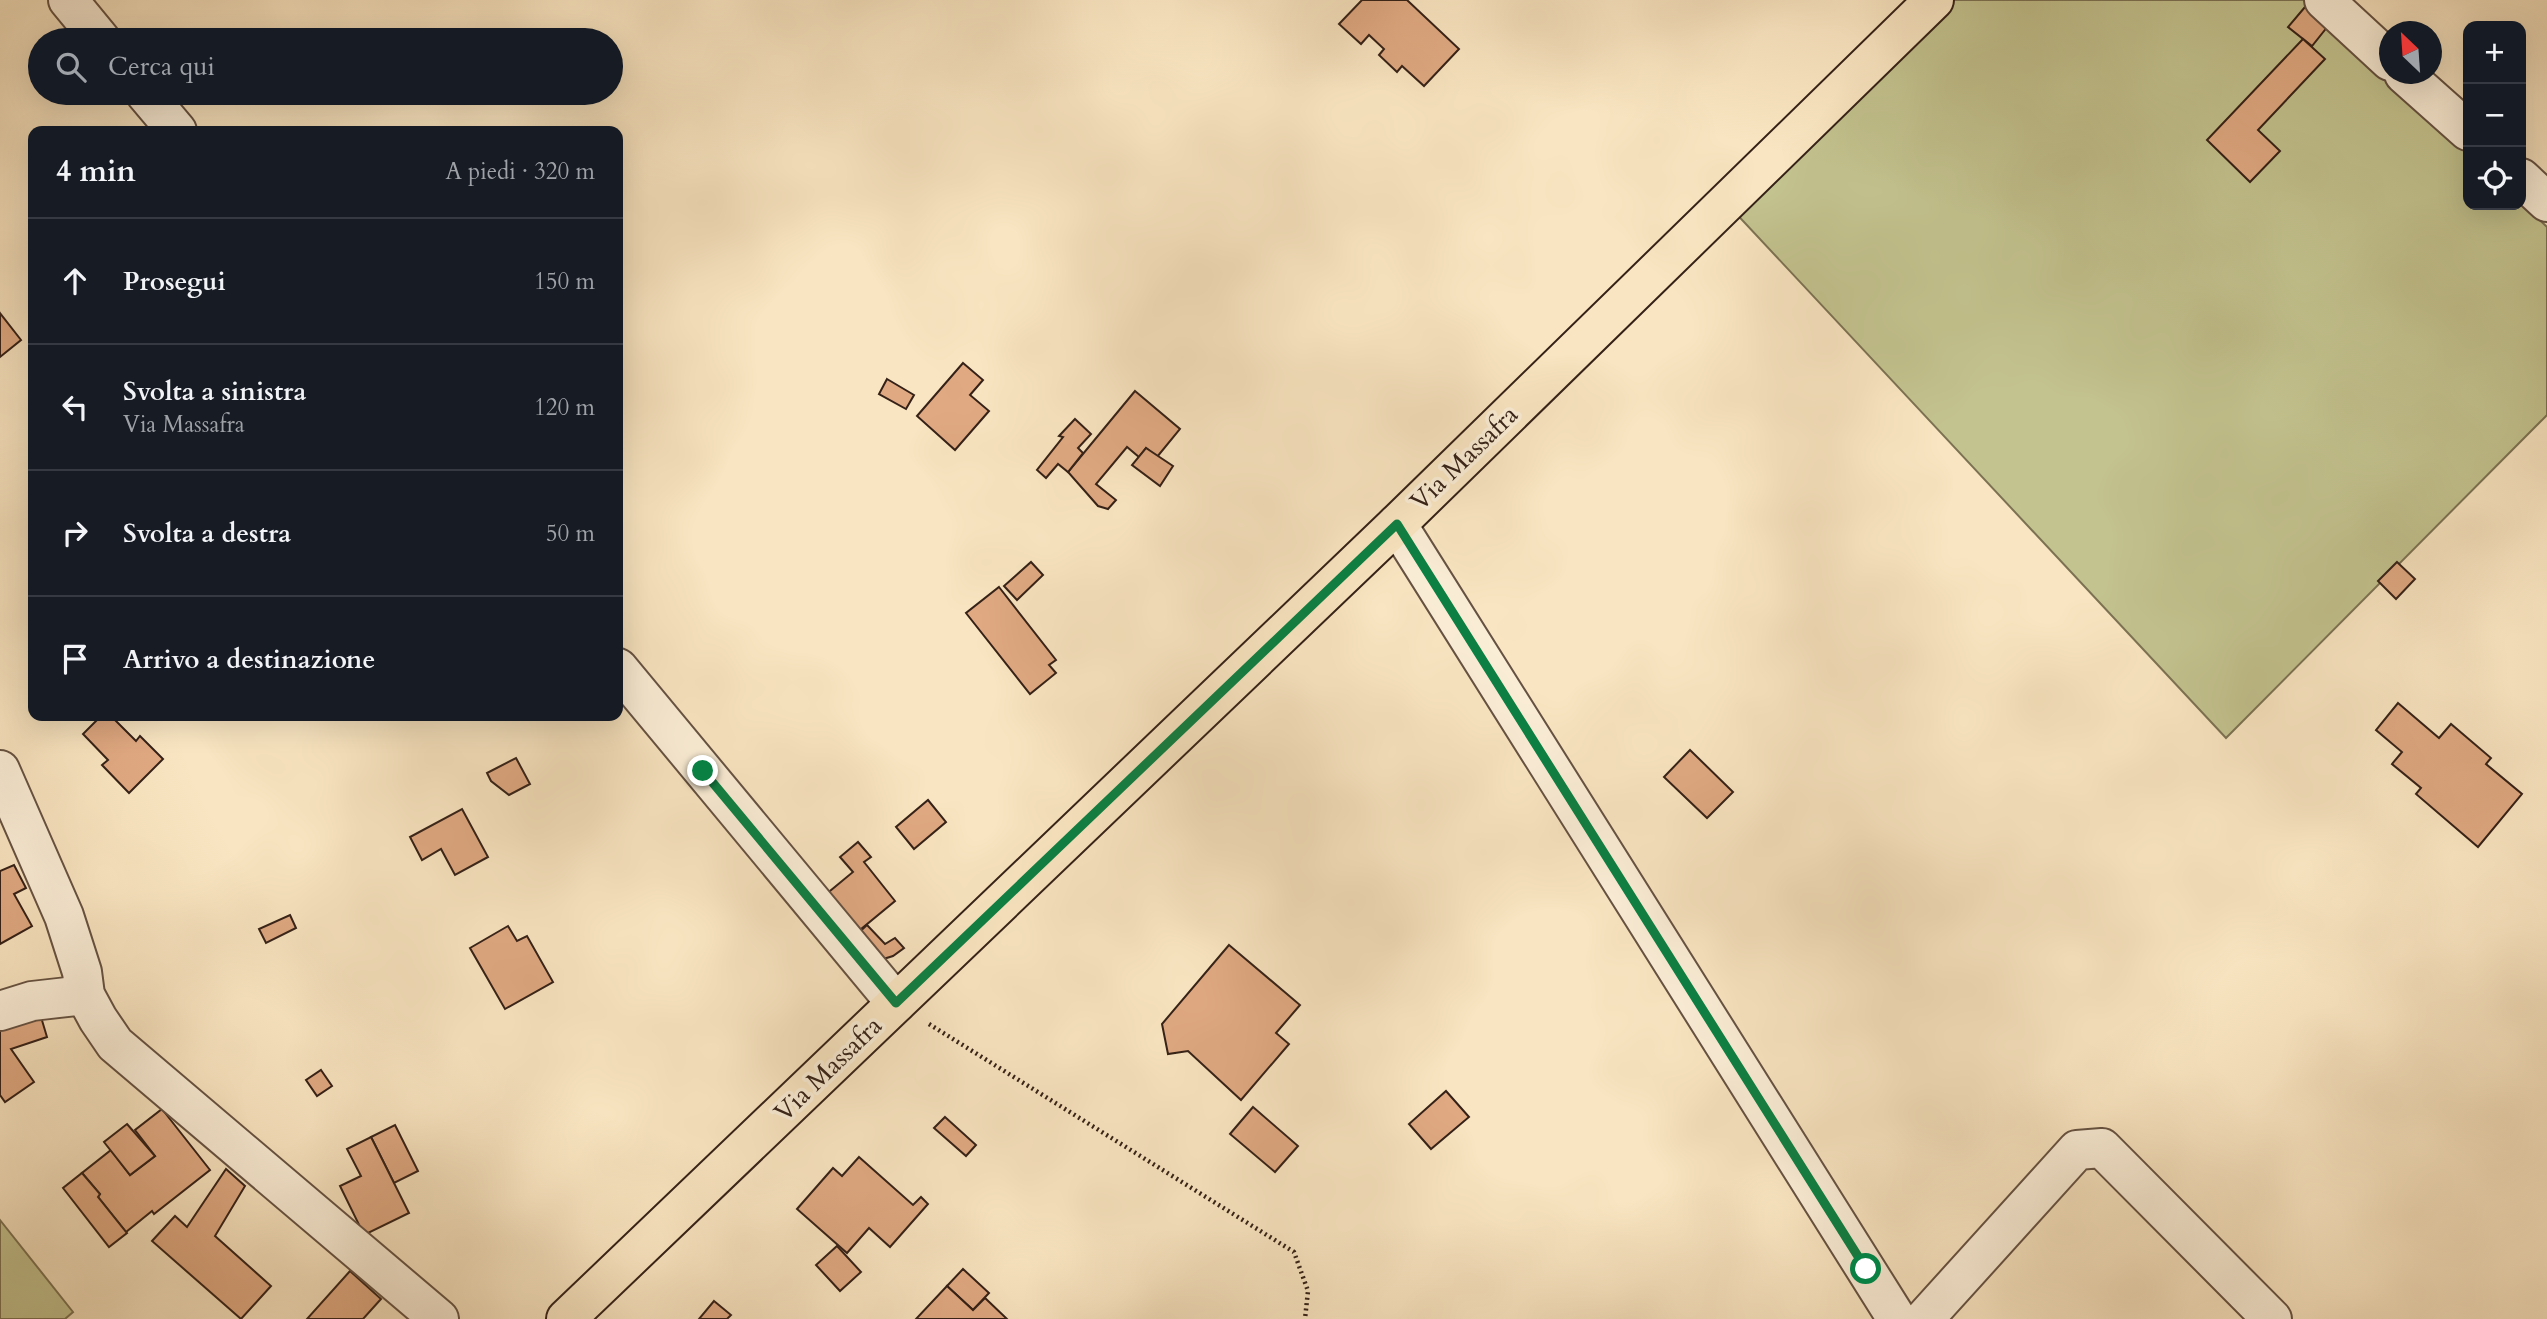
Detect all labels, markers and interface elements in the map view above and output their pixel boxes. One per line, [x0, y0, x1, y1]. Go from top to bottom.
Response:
north arrow [2379, 21, 2442, 84]
map controls [2463, 21, 2526, 210]
button: + [2463, 21, 2526, 84]
search box [28, 28, 623, 105]
icon: search [52, 48, 90, 86]
text: Cerca qui [108, 49, 215, 84]
button: − [2463, 84, 2526, 147]
button: locate [2463, 147, 2526, 210]
text: 4 min [56, 151, 136, 192]
text: A piedi · 320 m [445, 156, 595, 187]
icon: ahead [56, 262, 94, 300]
text: Prosegui [123, 264, 226, 299]
text: 150 m [534, 266, 595, 297]
text: Svolta a sinistra [123, 374, 306, 409]
icon: left [56, 388, 94, 426]
text: 120 m [534, 392, 595, 423]
street label: Via Massafra [1402, 398, 1526, 518]
text: Via Massafra [123, 409, 245, 440]
icon: right [56, 514, 94, 552]
text: Svolta a destra [123, 516, 291, 551]
text: 50 m [546, 518, 595, 549]
icon: arrive [56, 640, 94, 678]
text: Arrivo a destinazione [123, 642, 375, 677]
route end [687, 755, 718, 786]
street label: Via Massafra [766, 1009, 890, 1129]
route start [1850, 1253, 1881, 1284]

